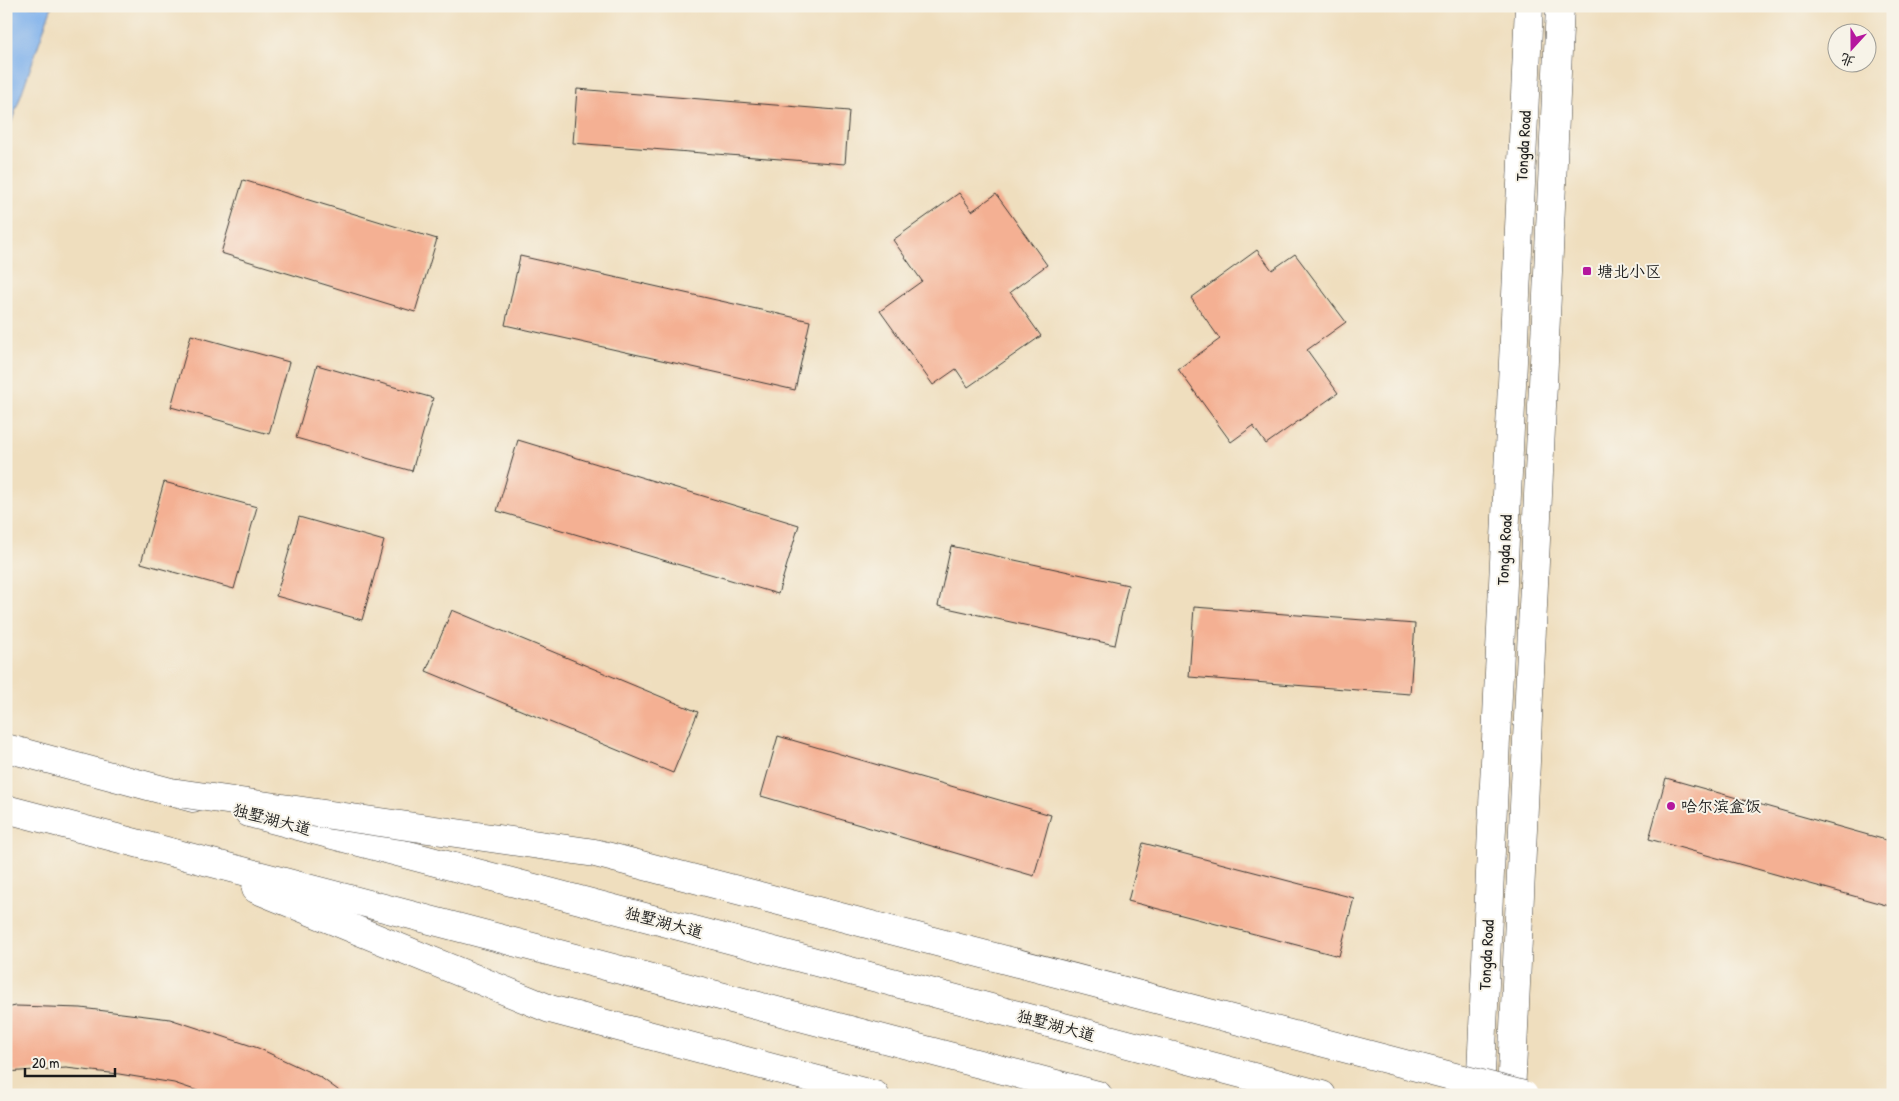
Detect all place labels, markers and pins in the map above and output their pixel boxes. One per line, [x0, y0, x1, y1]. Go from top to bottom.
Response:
place label: 塘北小区 [1597, 260, 1661, 282]
marker: 塘北小区 [1581, 265, 1593, 277]
place label: 哈尔滨盒饭 [1681, 795, 1761, 817]
marker: 哈尔滨盒饭 [1665, 800, 1677, 812]

